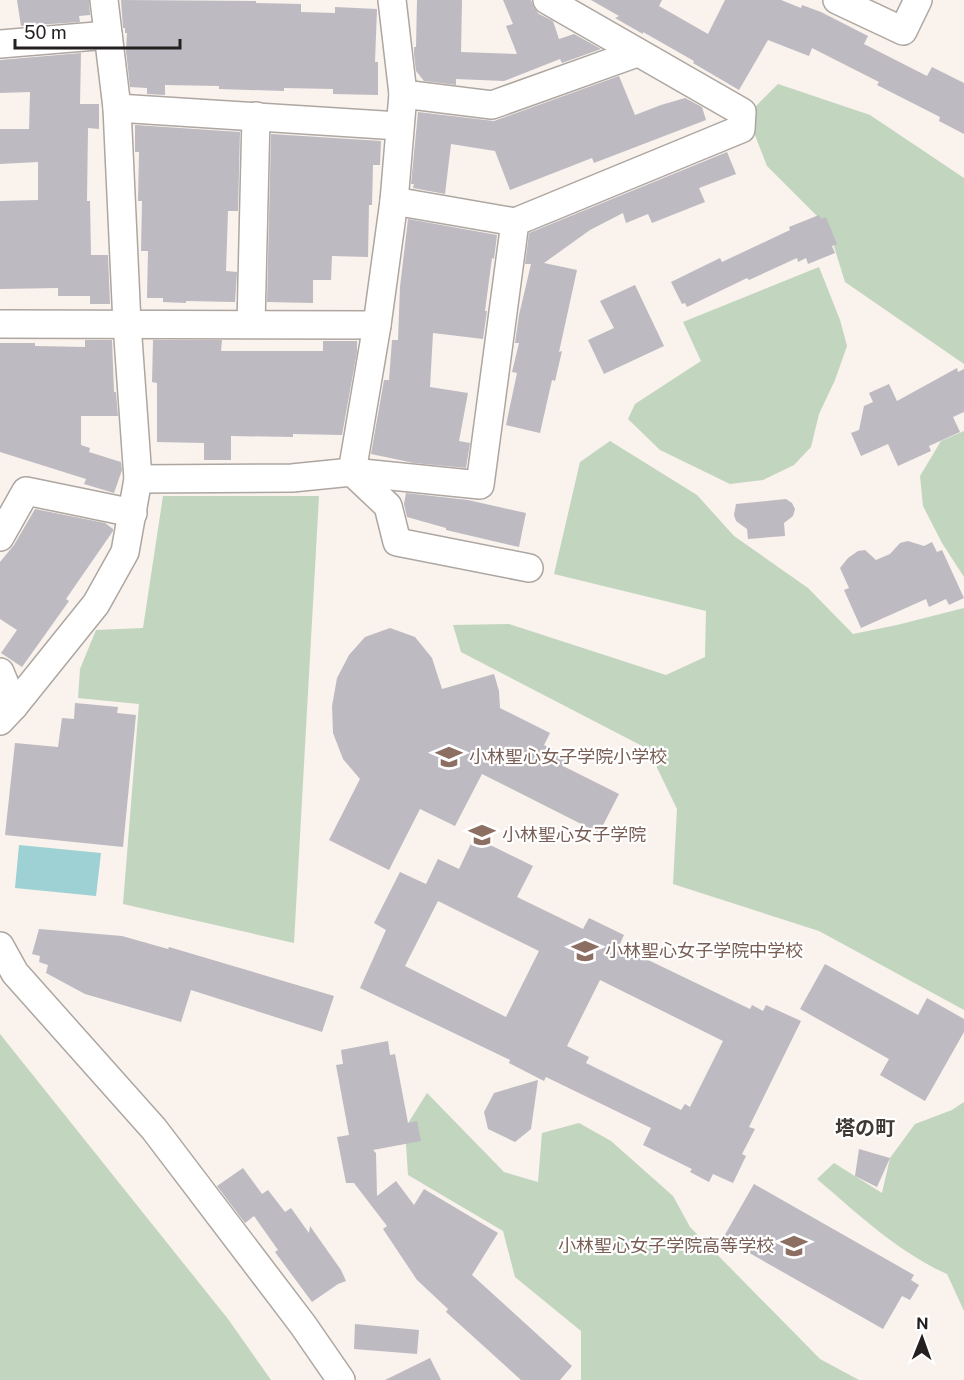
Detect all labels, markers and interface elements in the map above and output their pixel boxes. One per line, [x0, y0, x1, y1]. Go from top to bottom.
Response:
scale bar [15, 12, 180, 50]
text: 50 m [24, 22, 67, 43]
school or university icon: 小林聖心女子学院小学校 [434, 742, 464, 772]
place label: 小林聖心女子学院小学校 [469, 746, 667, 767]
school or university icon: 小林聖心女子学院 [467, 820, 497, 850]
place label: 小林聖心女子学院 [502, 824, 646, 845]
school or university icon: 小林聖心女子学院中学校 [570, 936, 600, 966]
place label: 小林聖心女子学院中学校 [605, 940, 803, 961]
district label: 塔の町 [835, 1116, 895, 1140]
school or university icon: 小林聖心女子学院高等学校 [779, 1231, 809, 1261]
place label: 小林聖心女子学院高等学校 [558, 1235, 774, 1256]
north arrow [892, 1308, 952, 1368]
text: N [916, 1314, 929, 1333]

